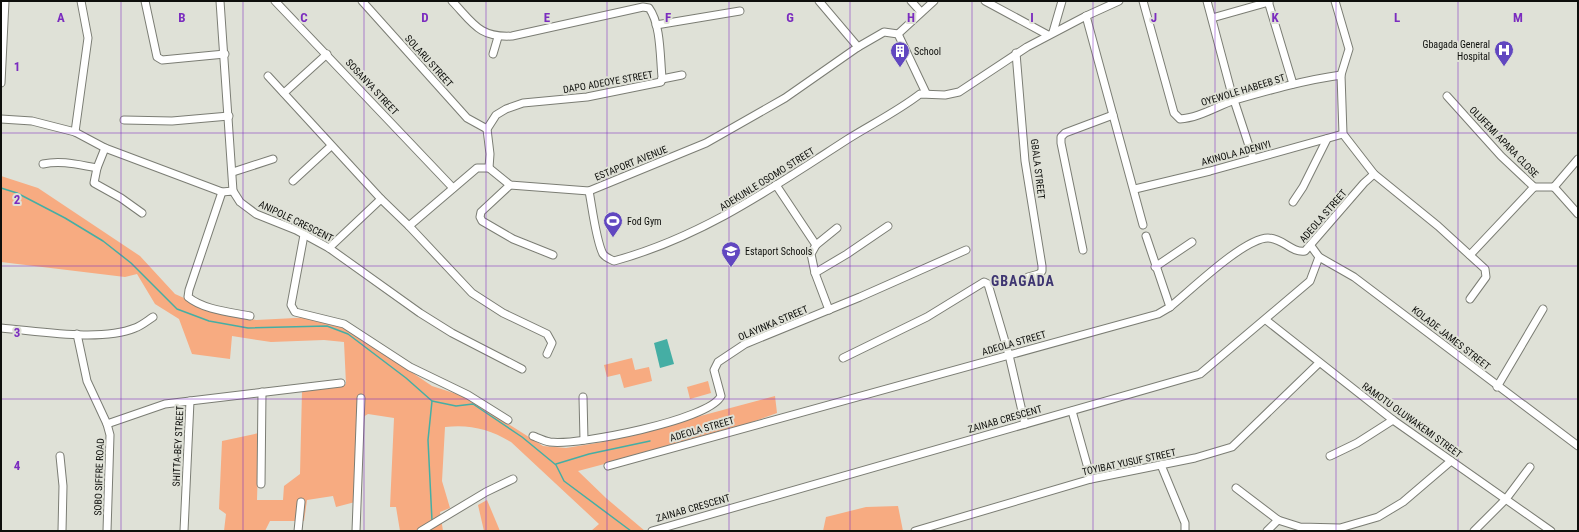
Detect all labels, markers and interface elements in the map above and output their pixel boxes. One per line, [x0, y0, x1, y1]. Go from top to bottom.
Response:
text: A [57, 10, 65, 25]
text: B [178, 10, 186, 25]
text: C [300, 10, 308, 25]
text: D [421, 10, 429, 25]
text: E [544, 10, 551, 25]
text: F [665, 10, 671, 25]
text: G [786, 10, 794, 25]
text: H [907, 10, 915, 25]
text: I [1030, 10, 1034, 25]
text: J [1151, 10, 1157, 25]
text: K [1271, 10, 1279, 25]
text: L [1394, 10, 1400, 25]
text: M [1513, 10, 1523, 25]
street label: SOLARU STREET [403, 33, 455, 89]
place label: Gbagada General Hospital [1423, 39, 1490, 62]
hospital icon: Gbagada General Hospital [1493, 39, 1515, 67]
building icon: School [889, 40, 911, 68]
place label: School [914, 46, 941, 57]
street label: SOSANYA STREET [343, 57, 401, 117]
text: 1 [14, 59, 20, 74]
street label: DAPO ADEOYE STREET [562, 69, 654, 95]
street label: OYEWOLE HABEEB ST [1200, 72, 1286, 108]
street label: OLUFEMI APARA CLOSE [1467, 104, 1541, 180]
street label: GBALA STREET [1029, 138, 1047, 200]
street label: AKINOLA ADENIYI [1200, 138, 1272, 168]
street label: ESTAPORT AVENUE [593, 143, 669, 183]
street label: ADEKUNLE OSOMO STREET [718, 145, 816, 213]
street label: ADEOLA STREET [1297, 187, 1349, 245]
text: 2 [14, 192, 21, 207]
street label: ANIPOLE CRESCENT [257, 198, 335, 244]
sports icon: Fod Gym [602, 210, 624, 238]
place label: Fod Gym [627, 216, 662, 227]
school or university icon: Estaport Schools [720, 240, 742, 268]
place label: Estaport Schools [745, 246, 813, 257]
district label: GBAGADA [991, 273, 1055, 289]
street label: OLAYINKA STREET [737, 303, 809, 343]
street label: KOLADE JAMES STREET [1410, 304, 1492, 372]
text: 3 [14, 325, 20, 340]
street label: ADEOLA STREET [981, 329, 1047, 357]
street label: RAMOTU OLUWAKEMI STREET [1360, 380, 1464, 460]
street label: ZAINAB CRESCENT [967, 403, 1043, 435]
street label: SHITTA-BEY STREET [170, 405, 186, 487]
street label: ADEOLA STREET [669, 415, 735, 443]
street label: SOBO SIFFRE ROAD [92, 438, 106, 516]
street label: TOYIBAT YUSUF STREET [1081, 447, 1177, 477]
text: 4 [14, 458, 21, 473]
street label: ZAINAB CRESCENT [655, 492, 731, 524]

